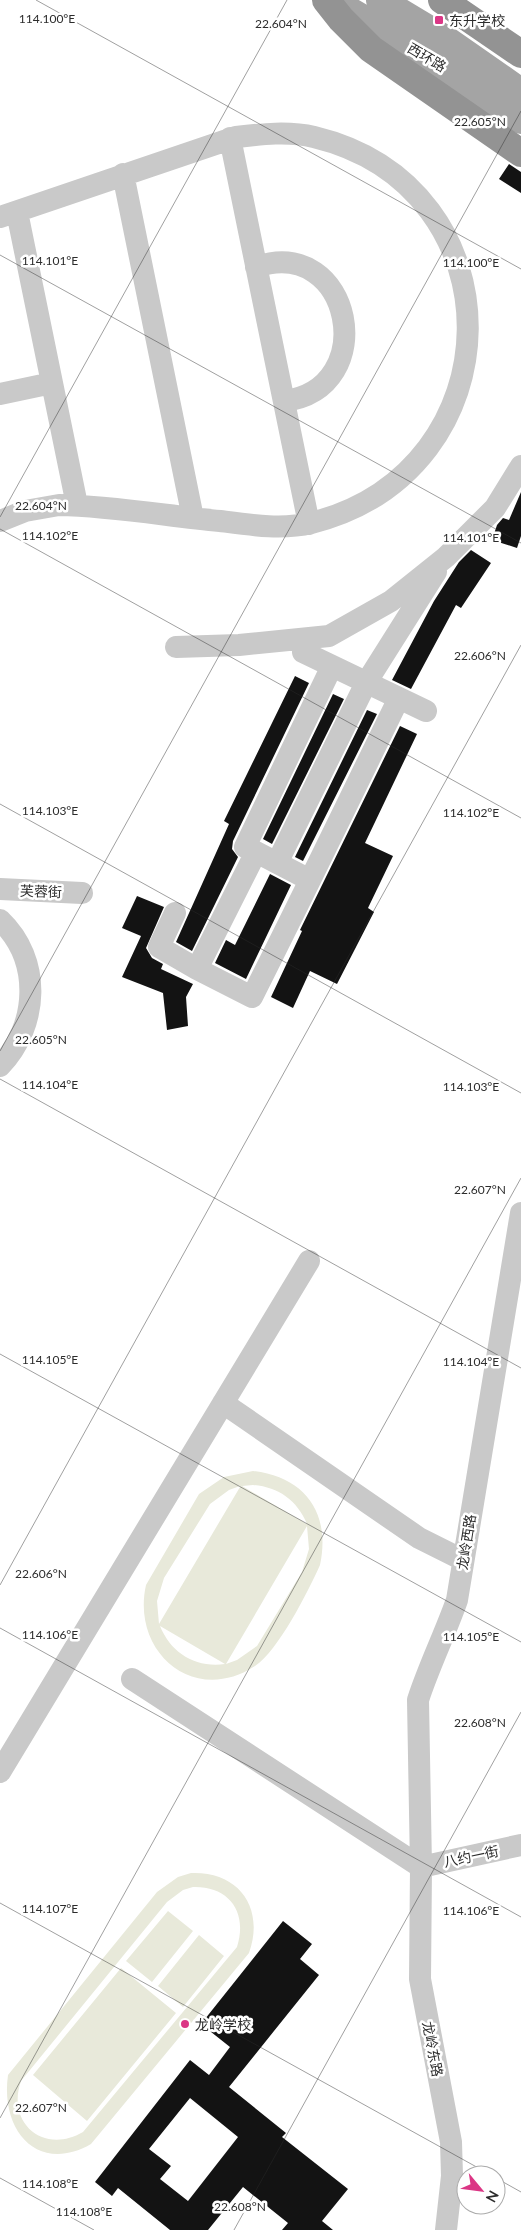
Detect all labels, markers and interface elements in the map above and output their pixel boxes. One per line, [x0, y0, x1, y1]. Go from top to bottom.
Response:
text: 114.100°E [19, 11, 75, 26]
place label: 东升学校 [449, 12, 505, 29]
marker: 东升学校 [433, 14, 445, 26]
text: 22.604°N [255, 16, 307, 31]
street label: 西环路 [405, 39, 449, 75]
text: 22.605°N [454, 114, 506, 129]
text: 114.101°E [22, 253, 78, 268]
text: 114.100°E [443, 255, 499, 270]
text: 22.604°N [15, 498, 67, 513]
text: 114.102°E [22, 528, 78, 543]
text: 114.101°E [443, 530, 499, 545]
text: 22.606°N [454, 648, 506, 663]
text: 114.103°E [22, 803, 78, 818]
text: 114.102°E [443, 805, 499, 820]
street label: 芙蓉街 [20, 882, 62, 900]
text: 22.605°N [15, 1032, 67, 1047]
text: 114.104°E [22, 1077, 78, 1092]
text: 114.103°E [443, 1079, 499, 1094]
text: 22.607°N [454, 1182, 506, 1197]
text: 114.105°E [22, 1352, 78, 1367]
text: 114.104°E [443, 1354, 499, 1369]
street label: 龙岭西路 [453, 1513, 479, 1571]
text: 22.606°N [15, 1566, 67, 1581]
text: 114.106°E [22, 1627, 78, 1642]
text: 114.105°E [443, 1629, 499, 1644]
text: 22.608°N [454, 1715, 506, 1730]
street label: 八约一街 [442, 1842, 500, 1870]
text: 114.107°E [22, 1901, 78, 1916]
text: 114.106°E [443, 1903, 499, 1918]
place label: 龙岭学校 [195, 2016, 251, 2033]
marker: 龙岭学校 [179, 2018, 191, 2030]
street label: 龙岭东路 [419, 2020, 447, 2078]
text: 22.607°N [15, 2100, 67, 2115]
north arrow [456, 2165, 506, 2215]
text: 114.108°E [22, 2176, 78, 2191]
text: N [483, 2188, 503, 2205]
text: 22.608°N [214, 2199, 266, 2214]
text: 114.108°E [56, 2204, 112, 2219]

